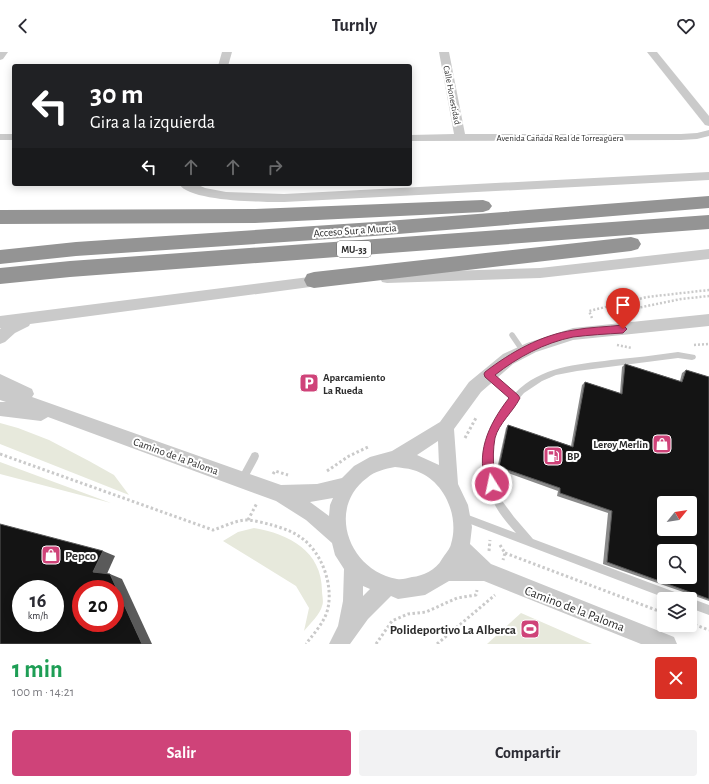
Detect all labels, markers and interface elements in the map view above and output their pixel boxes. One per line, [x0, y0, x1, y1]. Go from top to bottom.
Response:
icon: back [12, 15, 34, 37]
icon: heart [675, 15, 697, 37]
text: Turnly [332, 17, 377, 35]
street label: Calle Honestidad [441, 65, 462, 126]
icon: left [24, 80, 76, 132]
text: 30 m [90, 81, 143, 109]
text: Gira a la izquierda [90, 114, 215, 132]
street label: Avenida Cañada Real de Torreagüera [496, 134, 624, 143]
icon: left [138, 156, 160, 178]
icon: ahead [180, 156, 202, 178]
icon: ahead [222, 156, 244, 178]
icon: right [264, 156, 286, 178]
street label: Acceso Sur a Murcia [313, 222, 397, 239]
road number: MU-33 [337, 241, 371, 257]
pin [606, 288, 640, 329]
icon: arrive [612, 294, 634, 316]
parking icon: Aparcamiento La Rueda [298, 372, 320, 394]
place label: Aparcamiento La Rueda [323, 372, 386, 396]
shop icon: Leroy Merlin [651, 433, 673, 455]
street label: Camino de la Paloma [132, 436, 220, 477]
place label: Leroy Merlin [593, 439, 648, 450]
fuel station icon: BP [542, 445, 564, 467]
place label: BP [567, 451, 579, 462]
position arrow [471, 463, 513, 505]
north arrow [657, 496, 697, 536]
map controls [657, 496, 697, 632]
shop icon: Pepco [40, 544, 62, 566]
button: search [657, 544, 697, 584]
place label: Pepco [65, 550, 97, 563]
speed limit sign: 20 [72, 580, 124, 632]
street label: Camino de la Paloma [523, 584, 626, 634]
text: 16 [30, 591, 46, 611]
button: layers [657, 592, 697, 632]
text: km/h [28, 611, 48, 621]
sports icon: Polideportivo La Alberca [519, 618, 541, 640]
place label: Polideportivo La Alberca [390, 624, 516, 637]
button: close [655, 657, 697, 699]
text: 1 min [12, 658, 63, 682]
text: 100 m · 14:21 [12, 686, 74, 699]
button: Salir [12, 730, 351, 776]
button: Compartir [359, 730, 697, 776]

